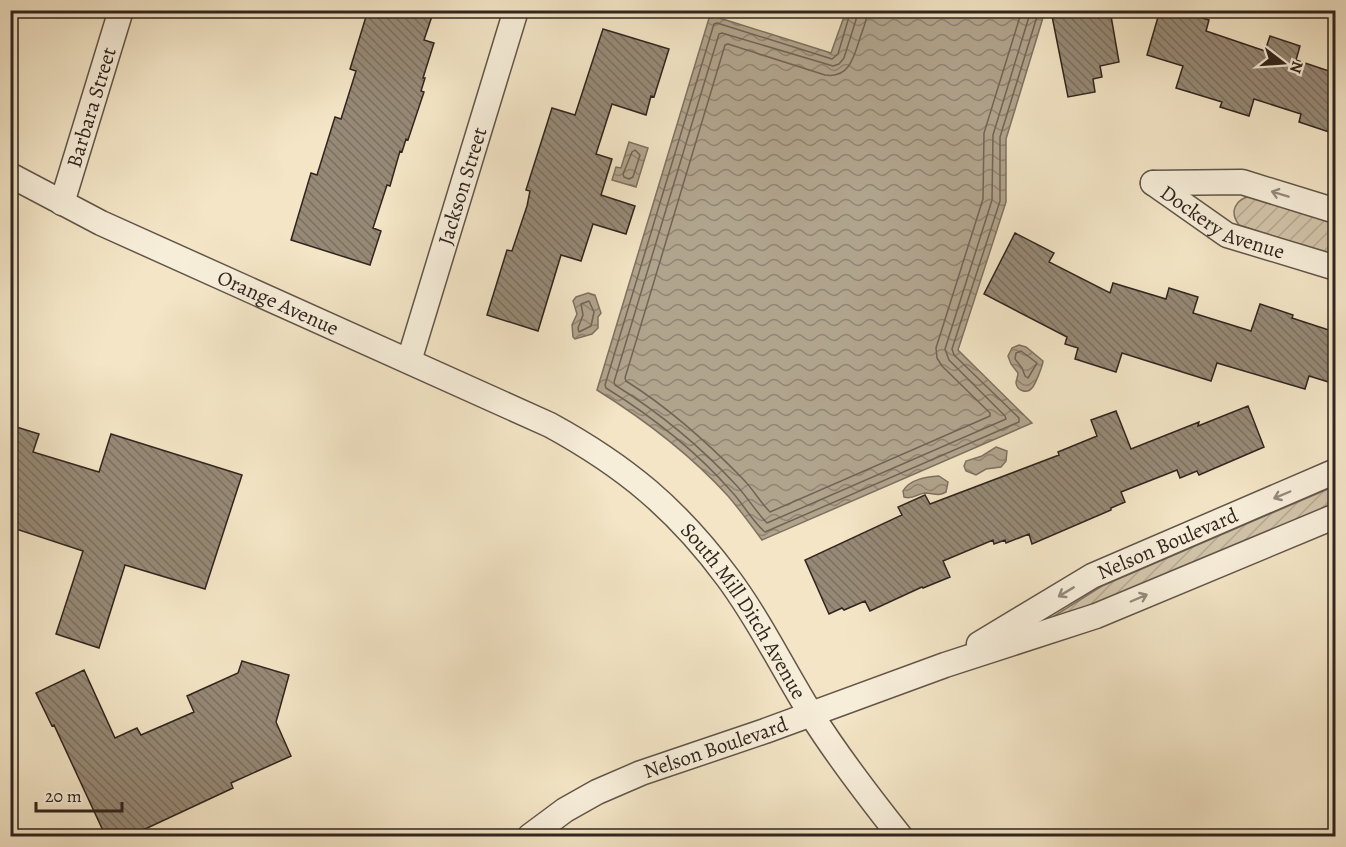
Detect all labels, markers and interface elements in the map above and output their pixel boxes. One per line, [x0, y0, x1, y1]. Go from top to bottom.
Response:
north arrow [1253, 33, 1313, 93]
street label: Barbara Street [60, 44, 123, 171]
text: N [1284, 58, 1309, 76]
street label: Jackson Street [431, 124, 494, 248]
street label: Dockery Avenue [1155, 178, 1288, 266]
one-way arrow [1271, 188, 1290, 199]
street label: Orange Avenue [213, 263, 343, 342]
one-way arrow [1273, 489, 1291, 501]
street label: Nelson Boulevard [1093, 501, 1243, 586]
street label: South Mill Ditch Avenue [674, 516, 813, 704]
one-way arrow [1058, 586, 1075, 598]
one-way arrow [1129, 592, 1148, 603]
street label: Nelson Boulevard [640, 710, 792, 785]
scale bar [36, 775, 122, 813]
text: 20 m [45, 784, 82, 808]

